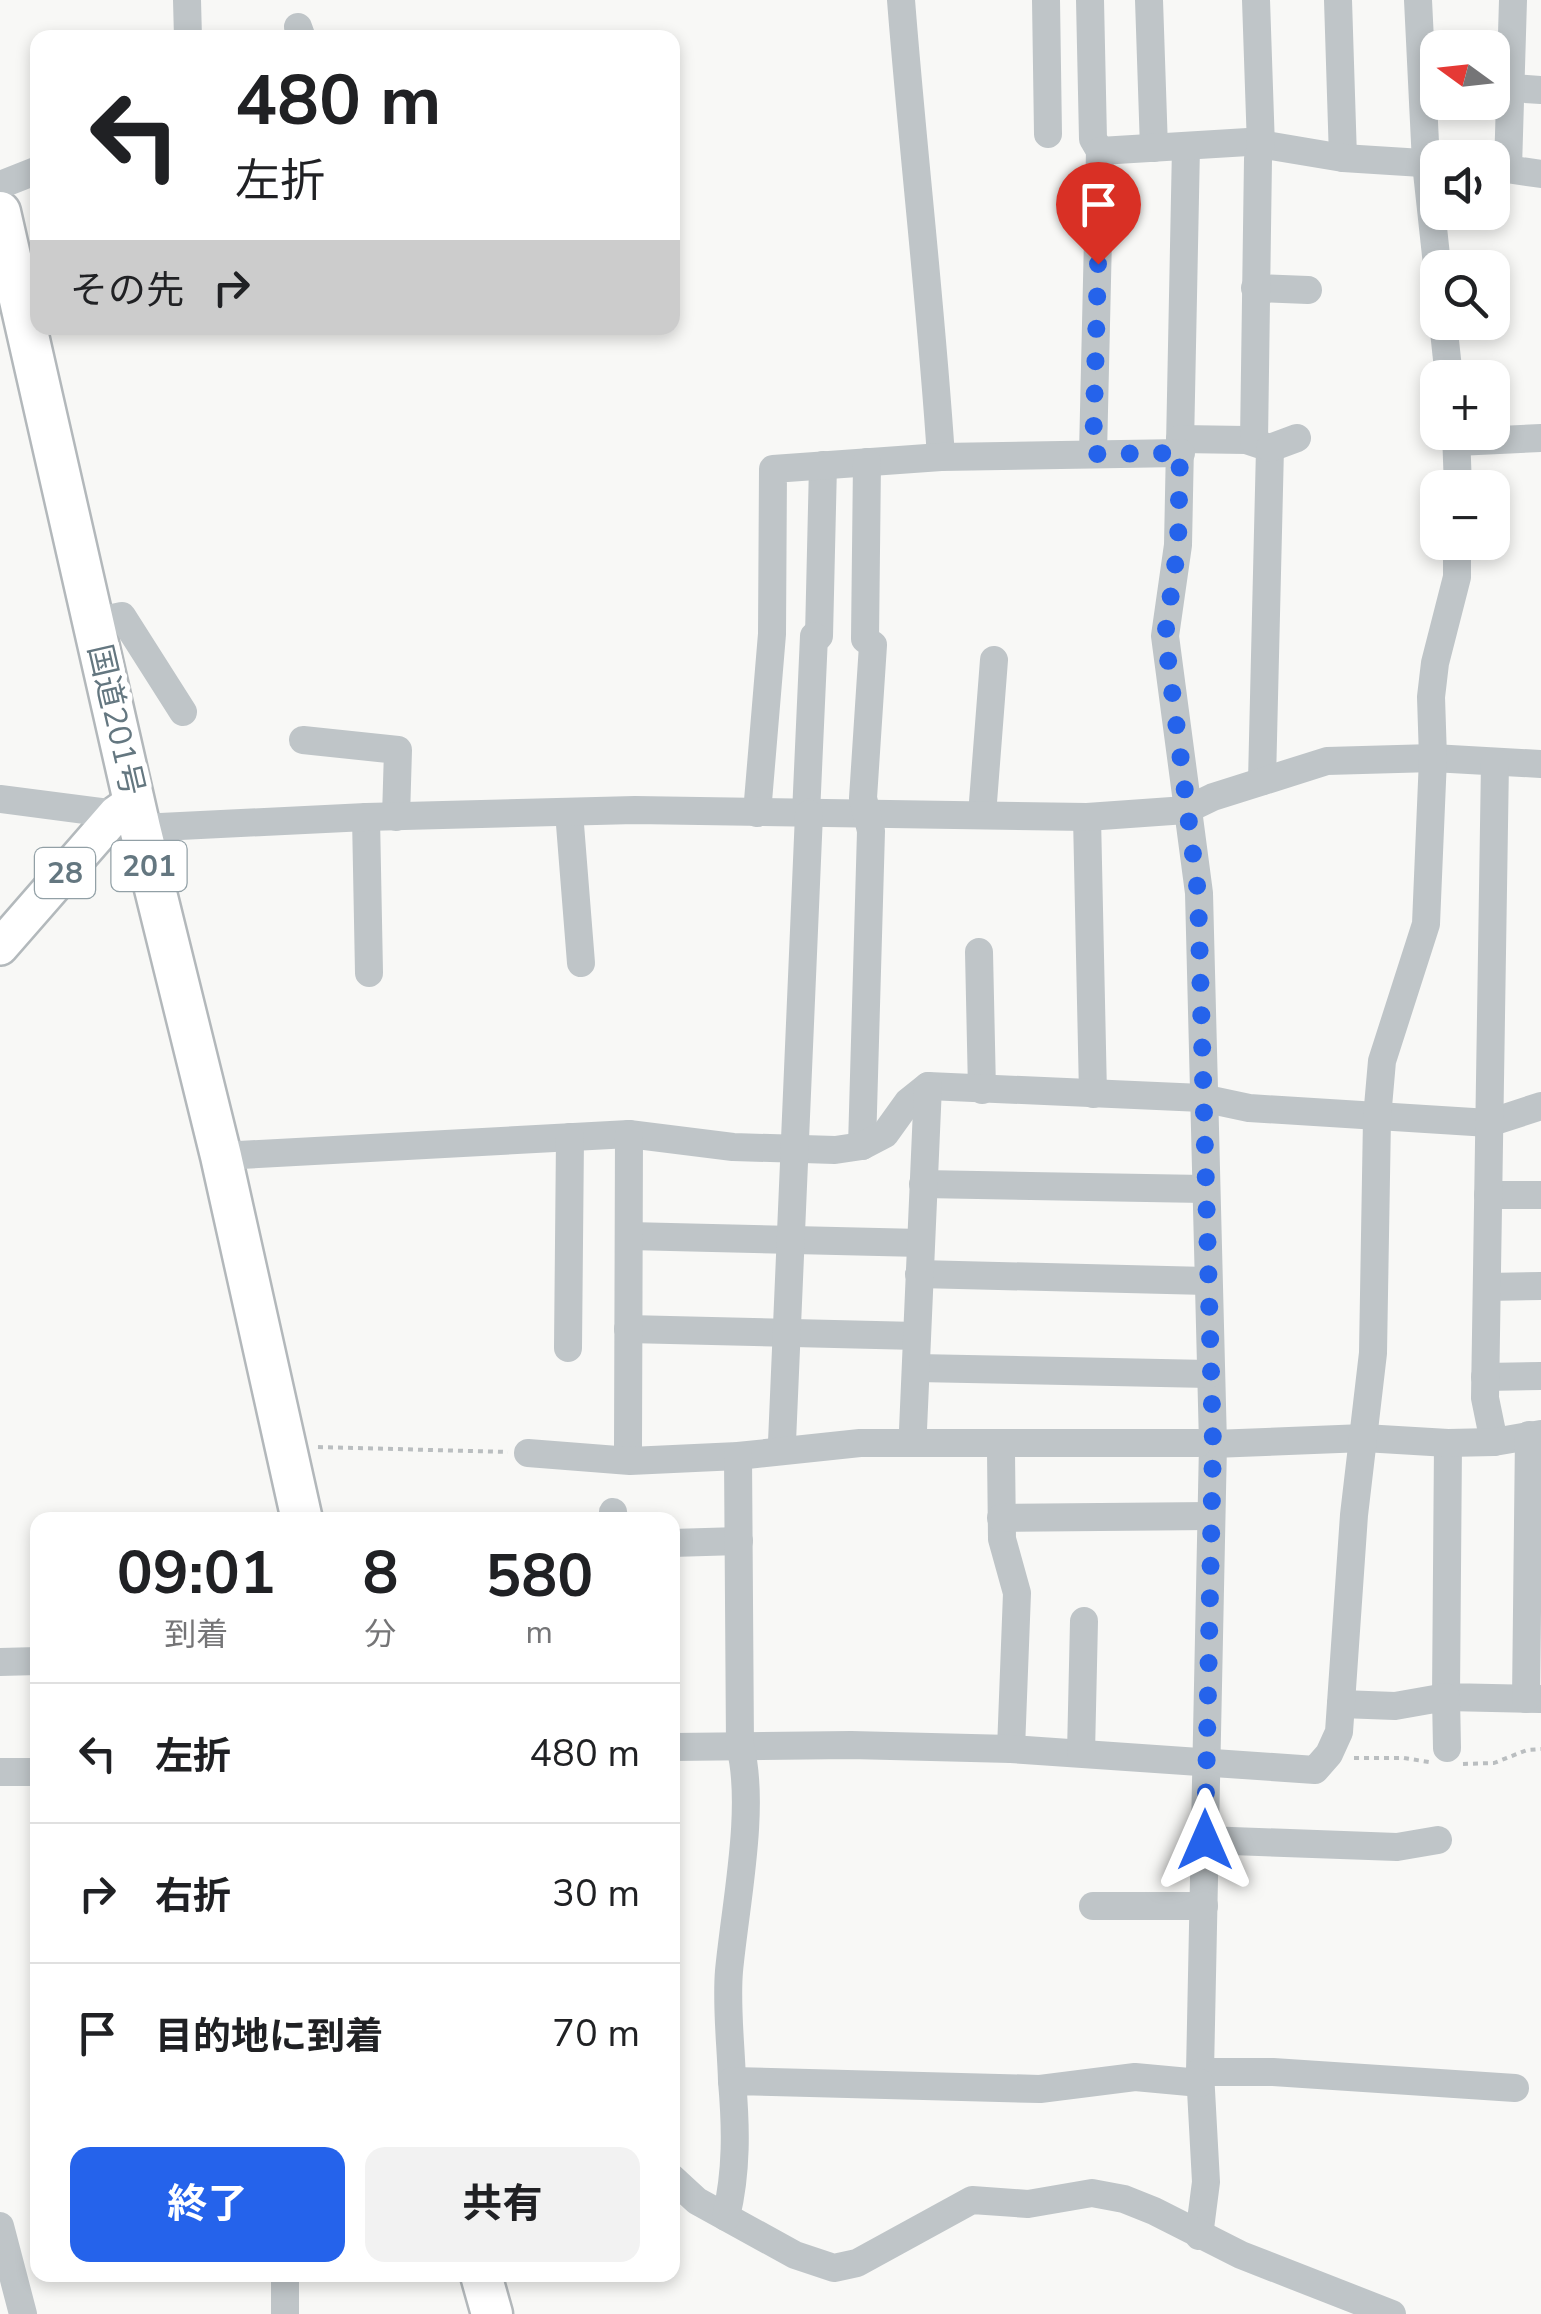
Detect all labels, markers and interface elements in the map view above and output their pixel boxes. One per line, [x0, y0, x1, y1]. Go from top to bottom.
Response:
north arrow [1420, 30, 1510, 120]
map controls [1420, 30, 1510, 560]
text: 480 m [235, 53, 441, 149]
icon: left [70, 70, 200, 200]
button: sound [1420, 140, 1510, 230]
text: 左折 [235, 151, 325, 212]
pin [1056, 162, 1141, 265]
icon: arrive [1071, 177, 1126, 232]
button: search [1420, 250, 1510, 340]
icon: right [204, 260, 259, 315]
text: その先 [70, 265, 184, 316]
button: + [1420, 360, 1510, 450]
button: − [1420, 470, 1510, 560]
street label: 国道201号 [78, 640, 154, 800]
road number: 201 [112, 841, 186, 891]
road number: 28 [35, 848, 95, 898]
text: 09:01 [117, 1532, 276, 1614]
text: 8 [362, 1532, 398, 1614]
text: 580 [485, 1535, 593, 1617]
text: m [525, 1611, 553, 1654]
text: 到着 [164, 1613, 228, 1656]
text: 分 [364, 1613, 396, 1656]
icon: left [70, 1726, 125, 1781]
text: 480 m [529, 1728, 640, 1779]
text: 左折 [155, 1731, 231, 1782]
position arrow [1153, 1788, 1257, 1892]
icon: right [70, 1866, 125, 1921]
text: 30 m [552, 1868, 640, 1919]
text: 右折 [155, 1871, 231, 1922]
icon: arrive [70, 2006, 125, 2061]
text: 70 m [552, 2008, 640, 2059]
text: 目的地に到着 [155, 2011, 383, 2062]
button: 終了 [70, 2147, 345, 2262]
button: 共有 [365, 2147, 640, 2262]

